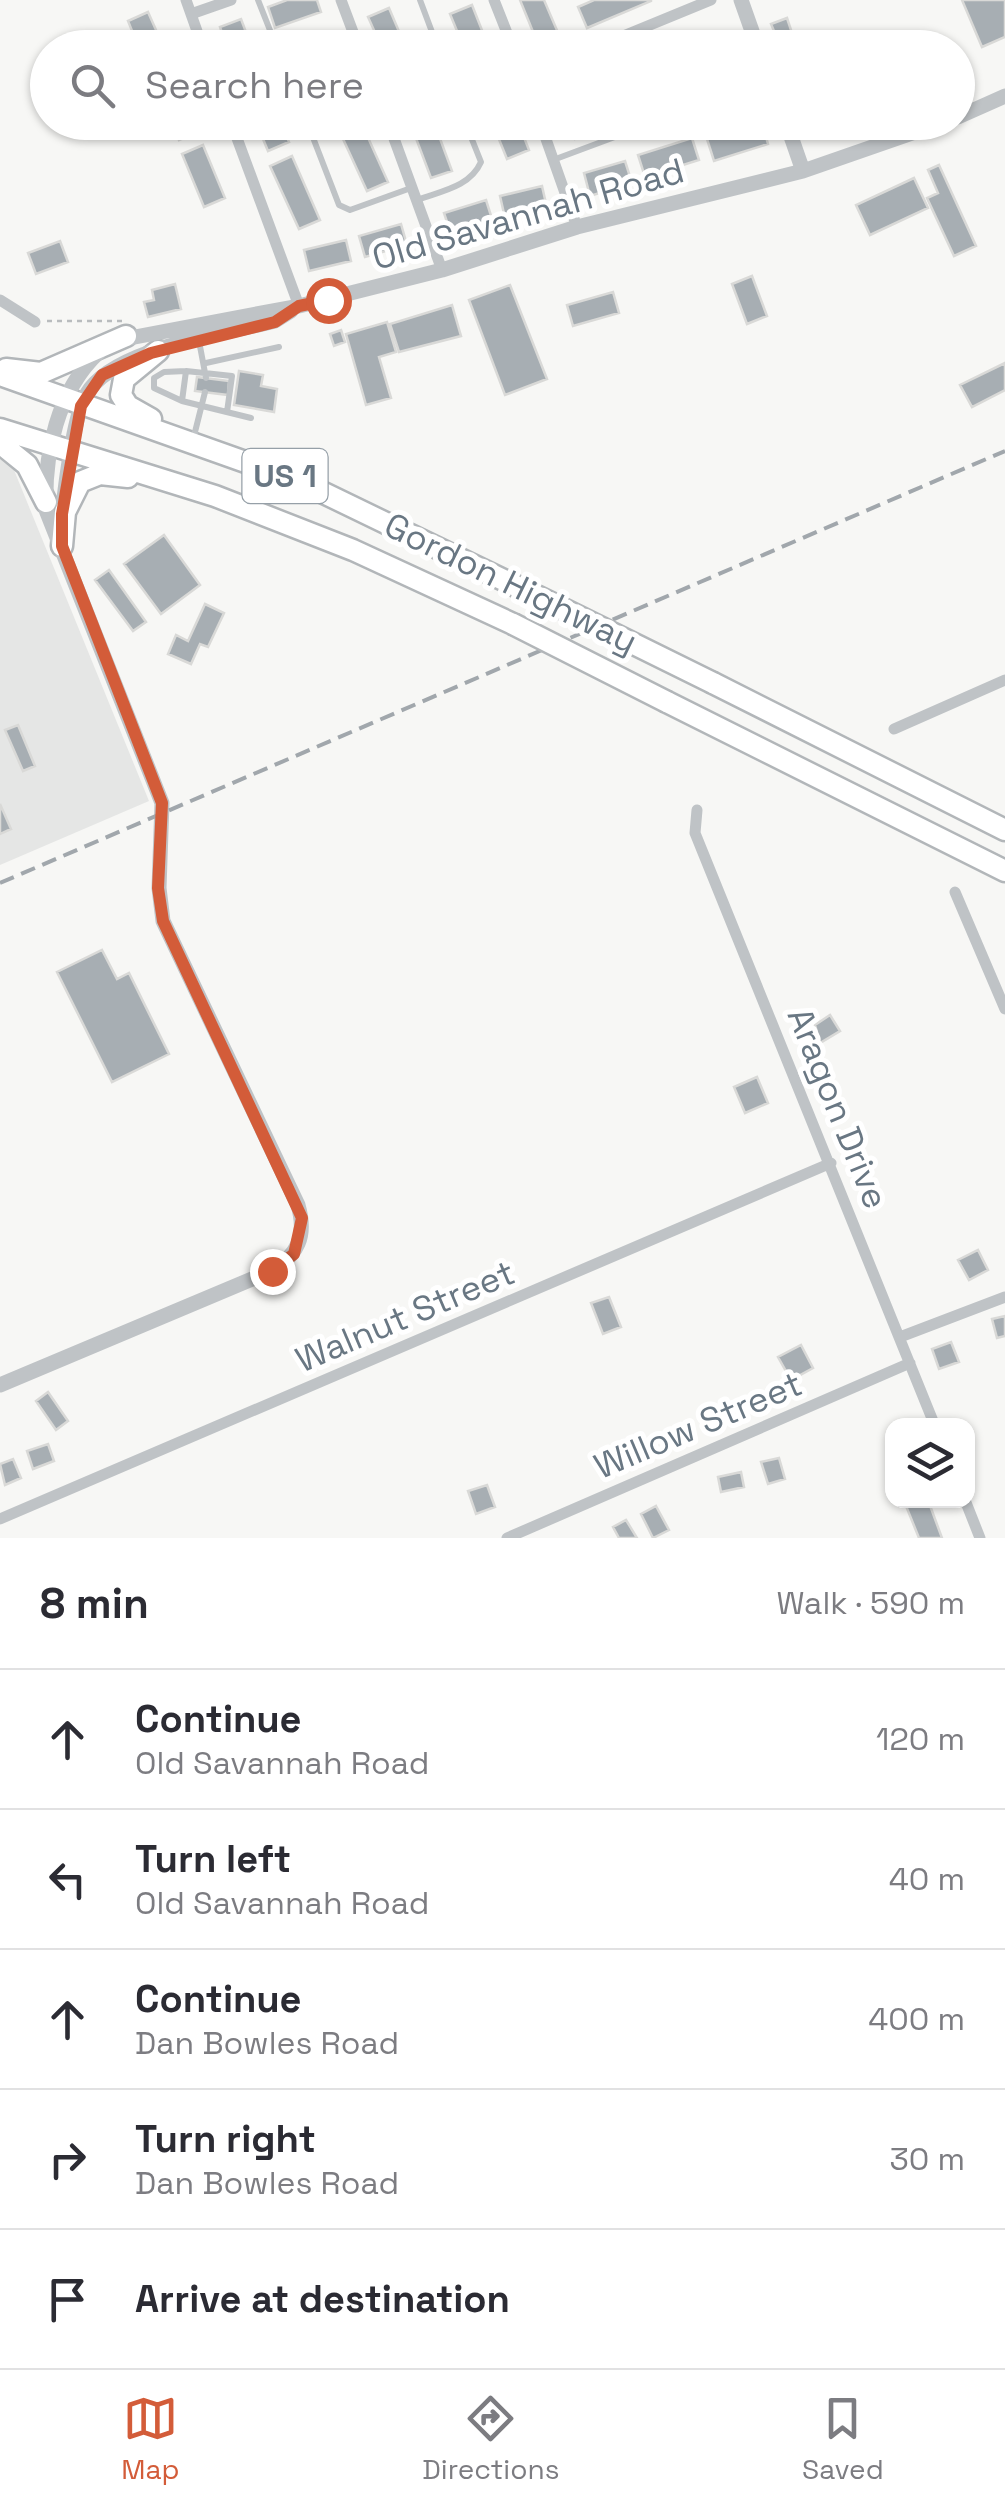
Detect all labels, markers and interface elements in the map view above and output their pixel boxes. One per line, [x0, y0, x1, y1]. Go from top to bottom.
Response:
search box [30, 30, 975, 140]
icon: search [65, 58, 120, 113]
text: Search here [145, 61, 364, 109]
street label: Old Savannah Road [367, 148, 689, 280]
route start [306, 278, 352, 324]
road number: US 1 [242, 449, 328, 503]
street label: Gordon Highway [377, 503, 645, 663]
street label: Aragon Drive [778, 1001, 898, 1215]
route end [250, 1249, 296, 1295]
street label: Walnut Street [289, 1250, 521, 1382]
street label: Willow Street [587, 1361, 809, 1489]
map controls [885, 1418, 975, 1508]
button: layers [885, 1418, 975, 1508]
text: 8 min [40, 1577, 149, 1630]
text: Walk · 590 m [776, 1583, 965, 1623]
text: Continue [135, 1695, 301, 1743]
icon: ahead [40, 1712, 95, 1767]
text: 120 m [876, 1719, 965, 1759]
text: Old Savannah Road [135, 1743, 429, 1783]
text: Turn left [135, 1835, 291, 1883]
icon: left [40, 1852, 95, 1907]
text: 40 m [889, 1859, 965, 1899]
text: Old Savannah Road [135, 1883, 429, 1923]
text: Continue [135, 1975, 301, 2023]
icon: ahead [40, 1992, 95, 2047]
text: 400 m [868, 1999, 965, 2039]
text: Dan Bowles Road [135, 2023, 399, 2063]
text: Turn right [135, 2115, 316, 2163]
icon: right [40, 2132, 95, 2187]
text: 30 m [889, 2139, 965, 2179]
text: Dan Bowles Road [135, 2163, 399, 2203]
icon: arrive [40, 2272, 95, 2327]
text: Arrive at destination [135, 2275, 510, 2323]
tab: Map [121, 2391, 180, 2487]
tab: Directions [422, 2391, 559, 2487]
tab: Saved [802, 2391, 884, 2487]

